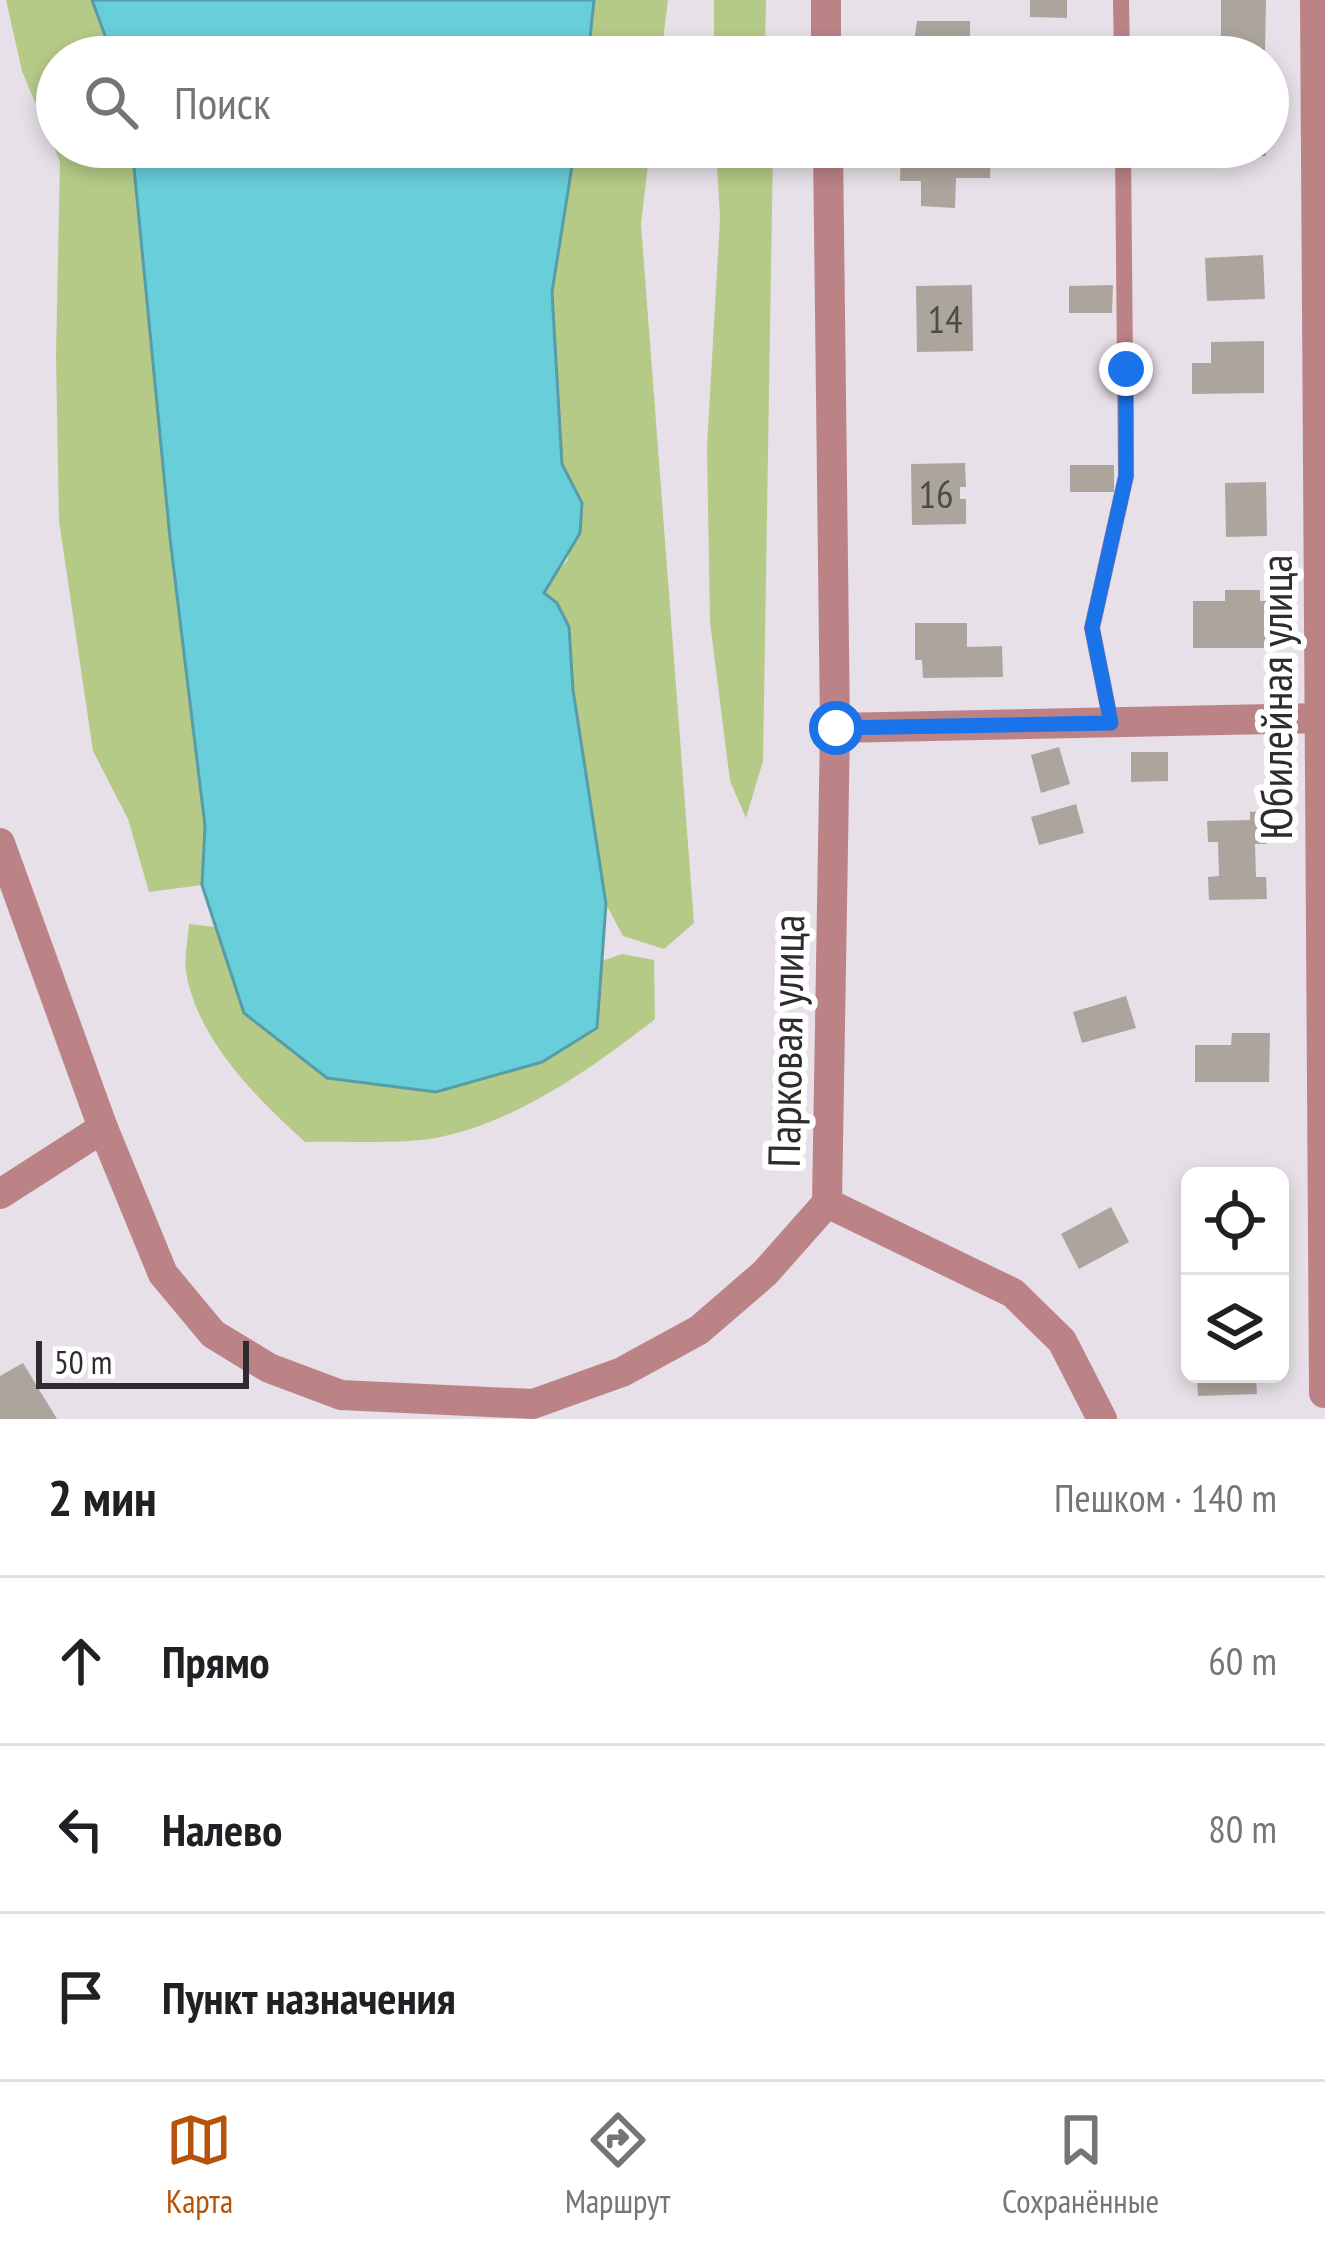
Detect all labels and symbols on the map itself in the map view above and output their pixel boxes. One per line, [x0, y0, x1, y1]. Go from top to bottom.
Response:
house number: 14 [927, 293, 963, 344]
route end [1099, 342, 1153, 396]
house number: 16 [918, 468, 954, 519]
street label: Юбилейная улица [1246, 555, 1304, 839]
route start [809, 701, 863, 755]
street label: Парковая улица [754, 914, 816, 1168]
scale bar [36, 1335, 249, 1388]

